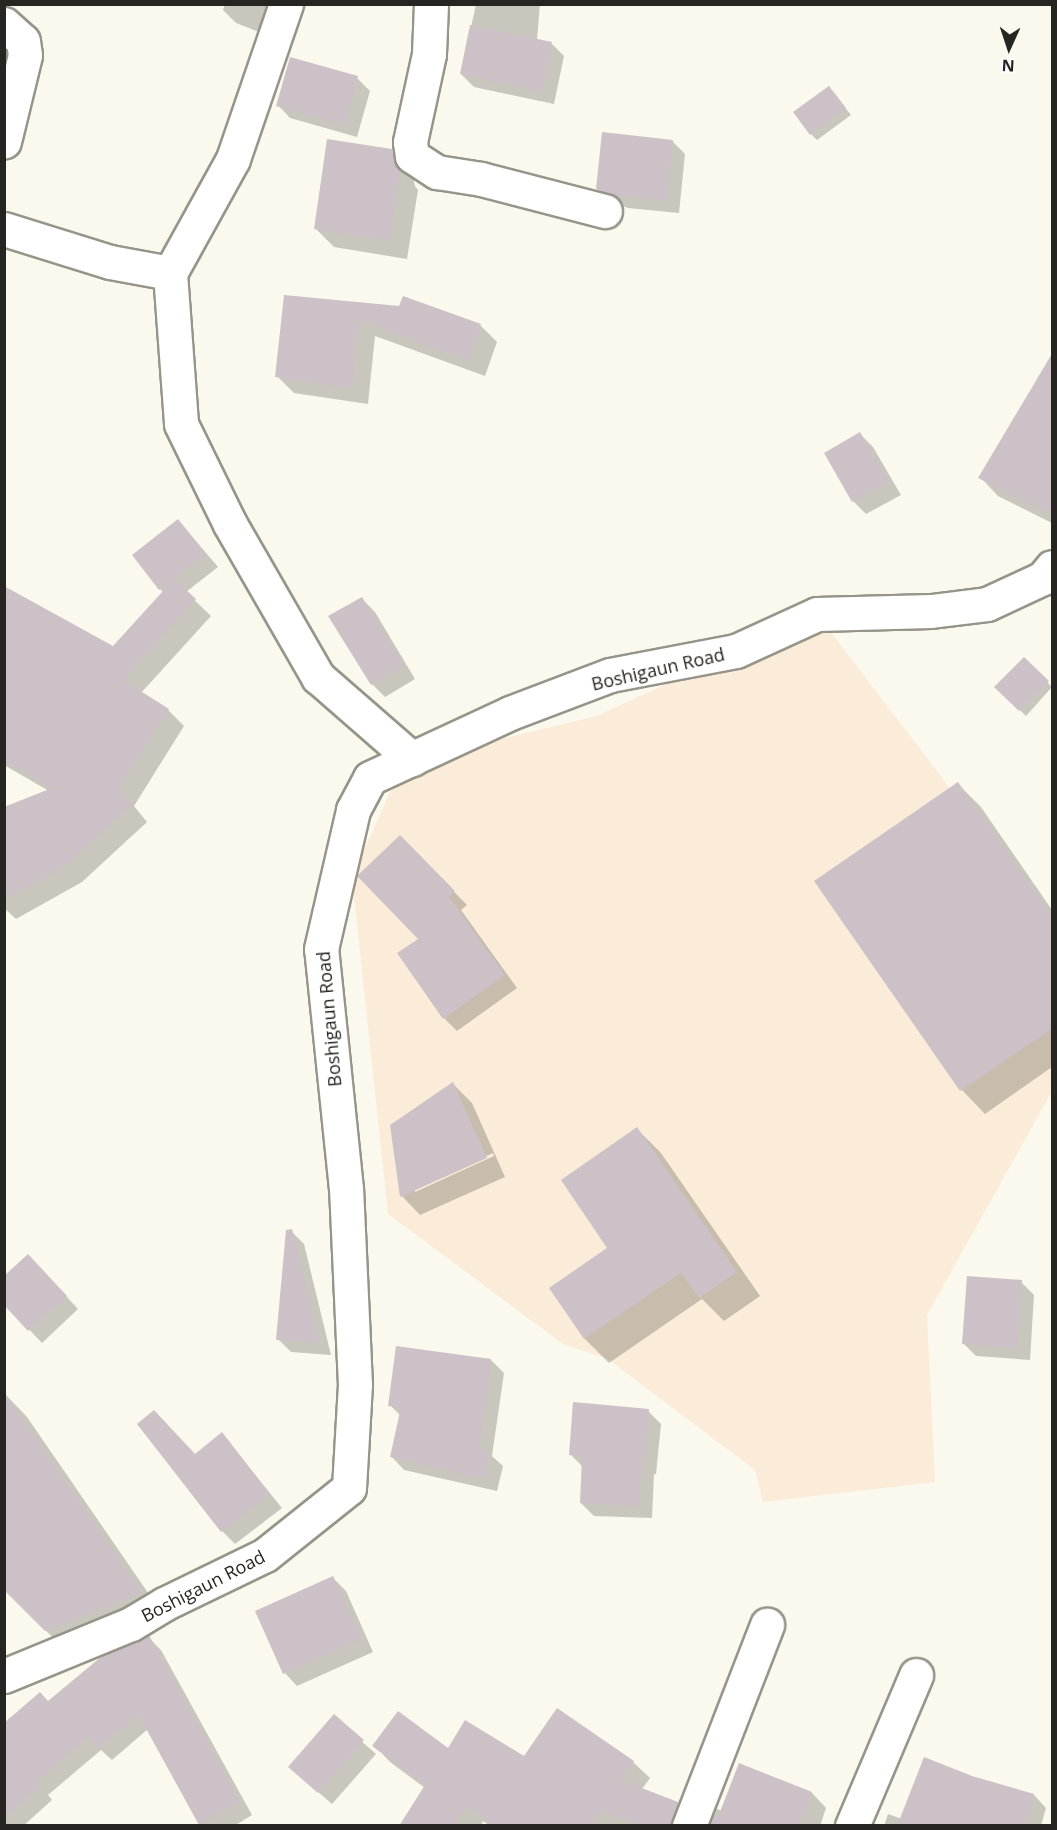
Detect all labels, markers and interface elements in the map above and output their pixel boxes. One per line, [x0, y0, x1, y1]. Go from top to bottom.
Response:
north arrow [979, 18, 1039, 78]
text: N [1001, 55, 1015, 77]
street label: Boshigaun Road [589, 643, 727, 695]
street label: Boshigaun Road [312, 950, 346, 1088]
street label: Boshigaun Road [137, 1545, 269, 1627]

